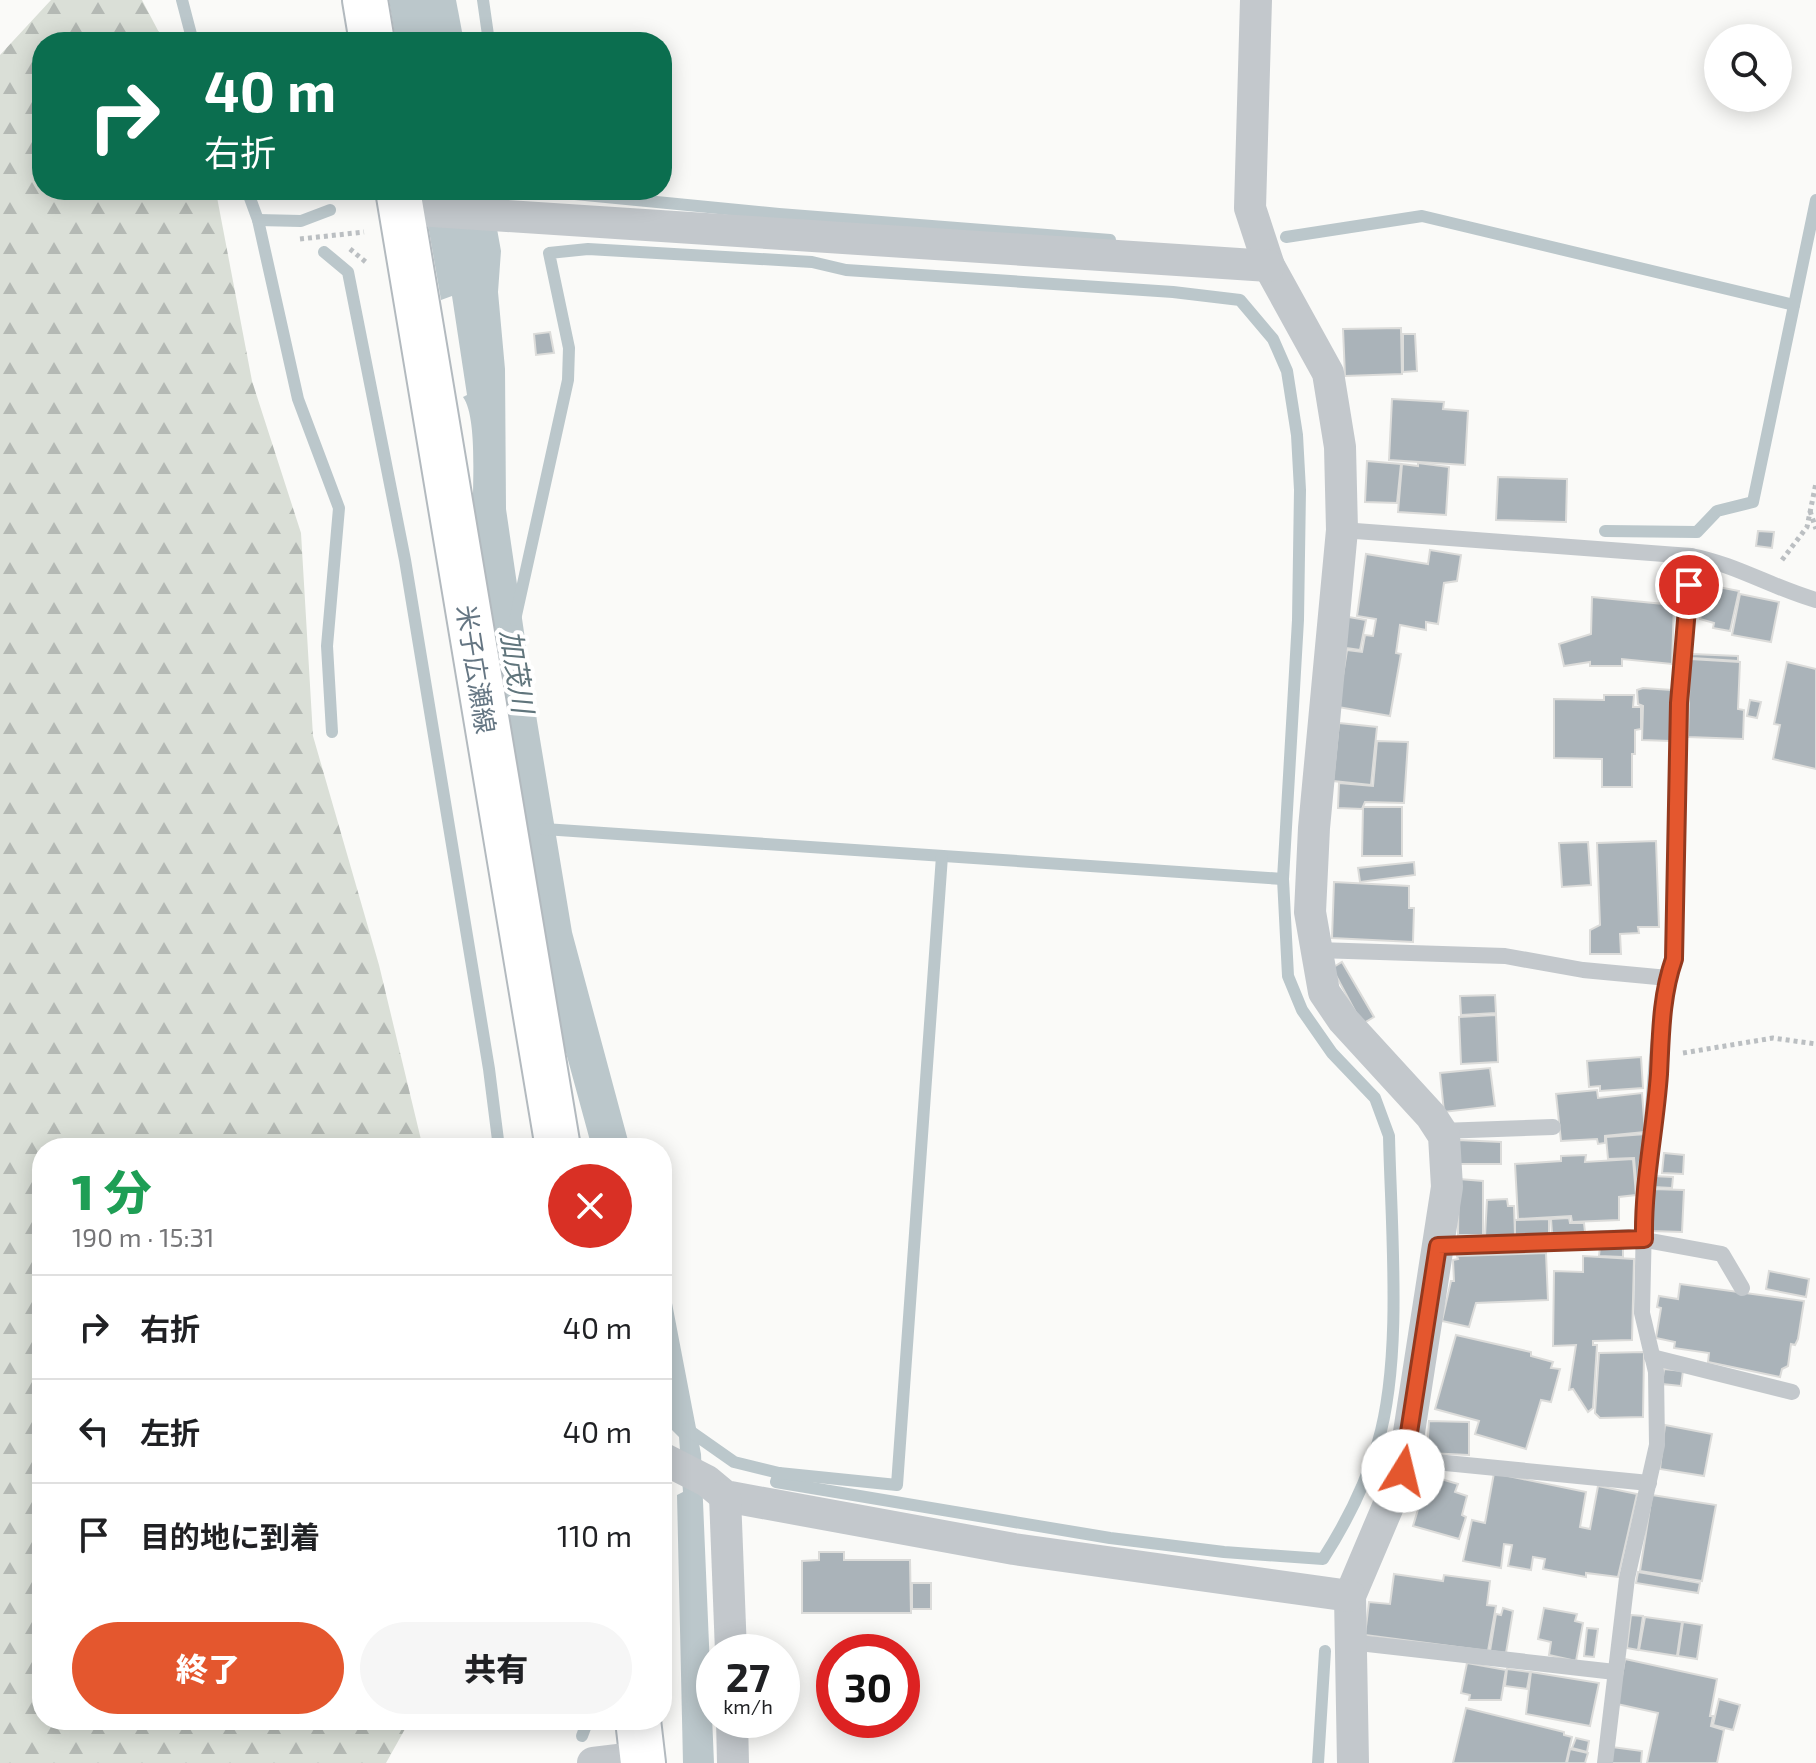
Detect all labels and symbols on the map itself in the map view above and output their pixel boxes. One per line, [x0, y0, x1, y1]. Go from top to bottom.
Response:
pin [1655, 551, 1723, 619]
street label: 米子広瀬線 [452, 602, 502, 736]
water label: 加茂川 [495, 627, 542, 718]
position arrow [1361, 1429, 1445, 1513]
speed limit sign: 30 [816, 1634, 920, 1738]

